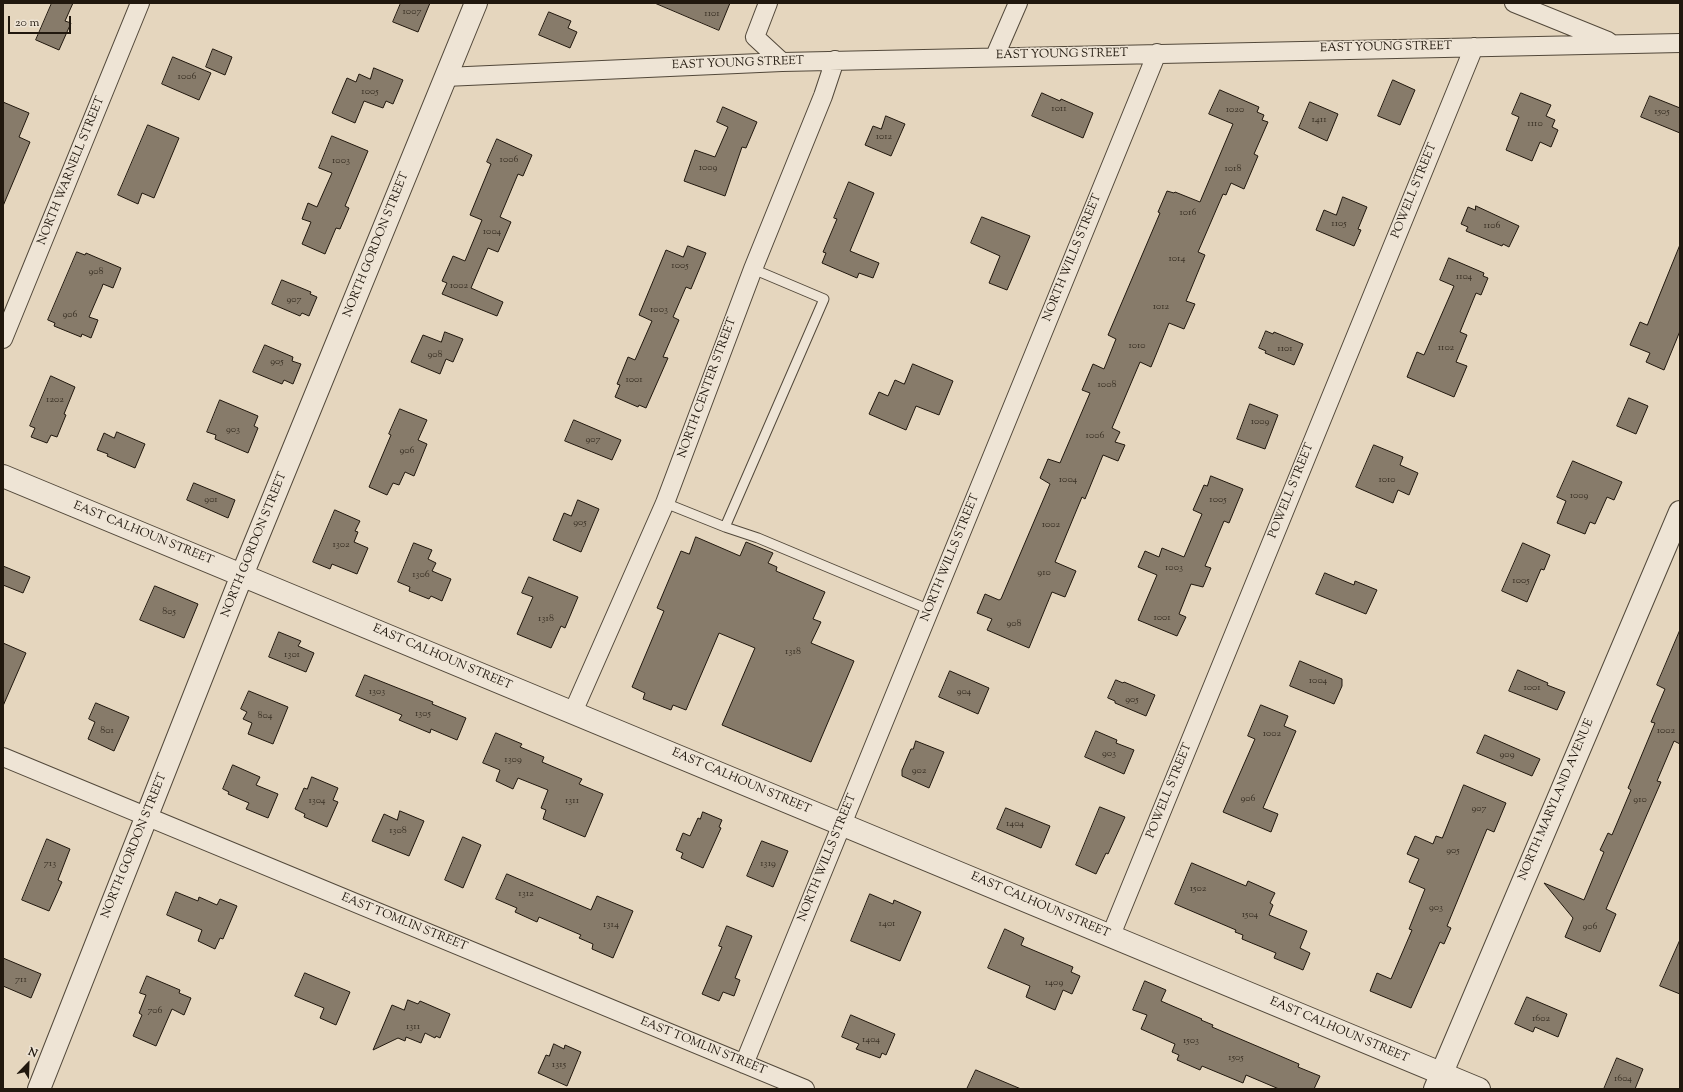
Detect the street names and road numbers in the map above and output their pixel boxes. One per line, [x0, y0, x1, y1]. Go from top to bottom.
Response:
street label: EAST YOUNG STREET [1320, 40, 1452, 56]
street label: EAST YOUNG STREET [996, 47, 1128, 63]
street label: EAST YOUNG STREET [672, 54, 804, 74]
street label: NORTH WARNELL STREET [36, 95, 108, 247]
street label: POWELL STREET [1389, 141, 1441, 241]
street label: NORTH GORDON STREET [341, 170, 413, 320]
street label: NORTH WILLS STREET [1041, 192, 1105, 324]
street label: NORTH CENTER STREET [676, 316, 740, 460]
street label: POWELL STREET [1266, 441, 1318, 541]
street label: NORTH GORDON STREET [219, 470, 291, 620]
street label: NORTH WILLS STREET [919, 492, 983, 624]
street label: EAST CALHOUN STREET [71, 499, 215, 569]
street label: EAST CALHOUN STREET [370, 622, 514, 694]
street label: NORTH MARYLAND AVENUE [1516, 717, 1598, 883]
street label: POWELL STREET [1144, 741, 1196, 841]
street label: EAST CALHOUN STREET [669, 746, 813, 818]
street label: NORTH GORDON STREET [99, 771, 171, 921]
street label: NORTH WILLS STREET [796, 792, 860, 924]
street label: EAST CALHOUN STREET [968, 870, 1112, 942]
street label: EAST TOMLIN STREET [339, 891, 469, 955]
street label: EAST CALHOUN STREET [1267, 995, 1411, 1067]
street label: EAST TOMLIN STREET [638, 1015, 768, 1079]

